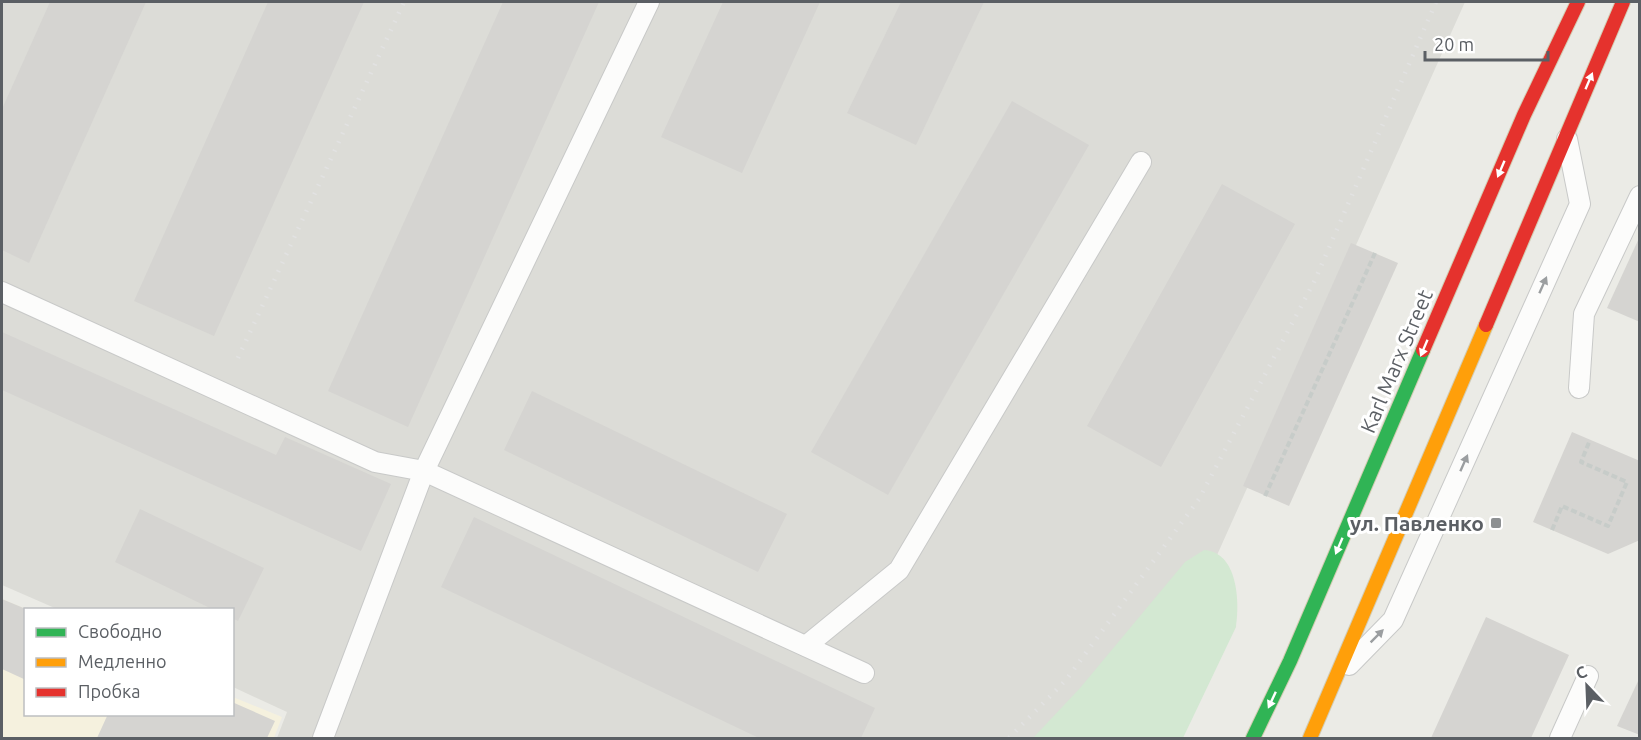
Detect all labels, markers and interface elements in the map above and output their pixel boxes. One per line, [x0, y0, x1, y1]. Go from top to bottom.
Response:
scale bar [1425, 24, 1548, 62]
text: 20 m [1434, 34, 1474, 54]
one-way arrow [1585, 72, 1594, 90]
one-way arrow [1497, 160, 1506, 177]
one-way arrow [1539, 276, 1549, 294]
street label: Karl Marx Street [1355, 286, 1437, 436]
one-way arrow [1420, 339, 1429, 356]
one-way arrow [1459, 454, 1468, 471]
place label: ул. Павленко [1350, 511, 1484, 535]
marker: ул. Павленко [1489, 516, 1503, 530]
one-way arrow [1334, 538, 1344, 556]
legend [24, 608, 234, 716]
text: Свободно [78, 621, 162, 641]
one-way arrow [1370, 630, 1384, 644]
text: Медленно [78, 651, 167, 671]
north arrow [1557, 656, 1617, 716]
text: С [1573, 662, 1589, 682]
text: Пробка [78, 681, 141, 701]
one-way arrow [1267, 691, 1276, 708]

